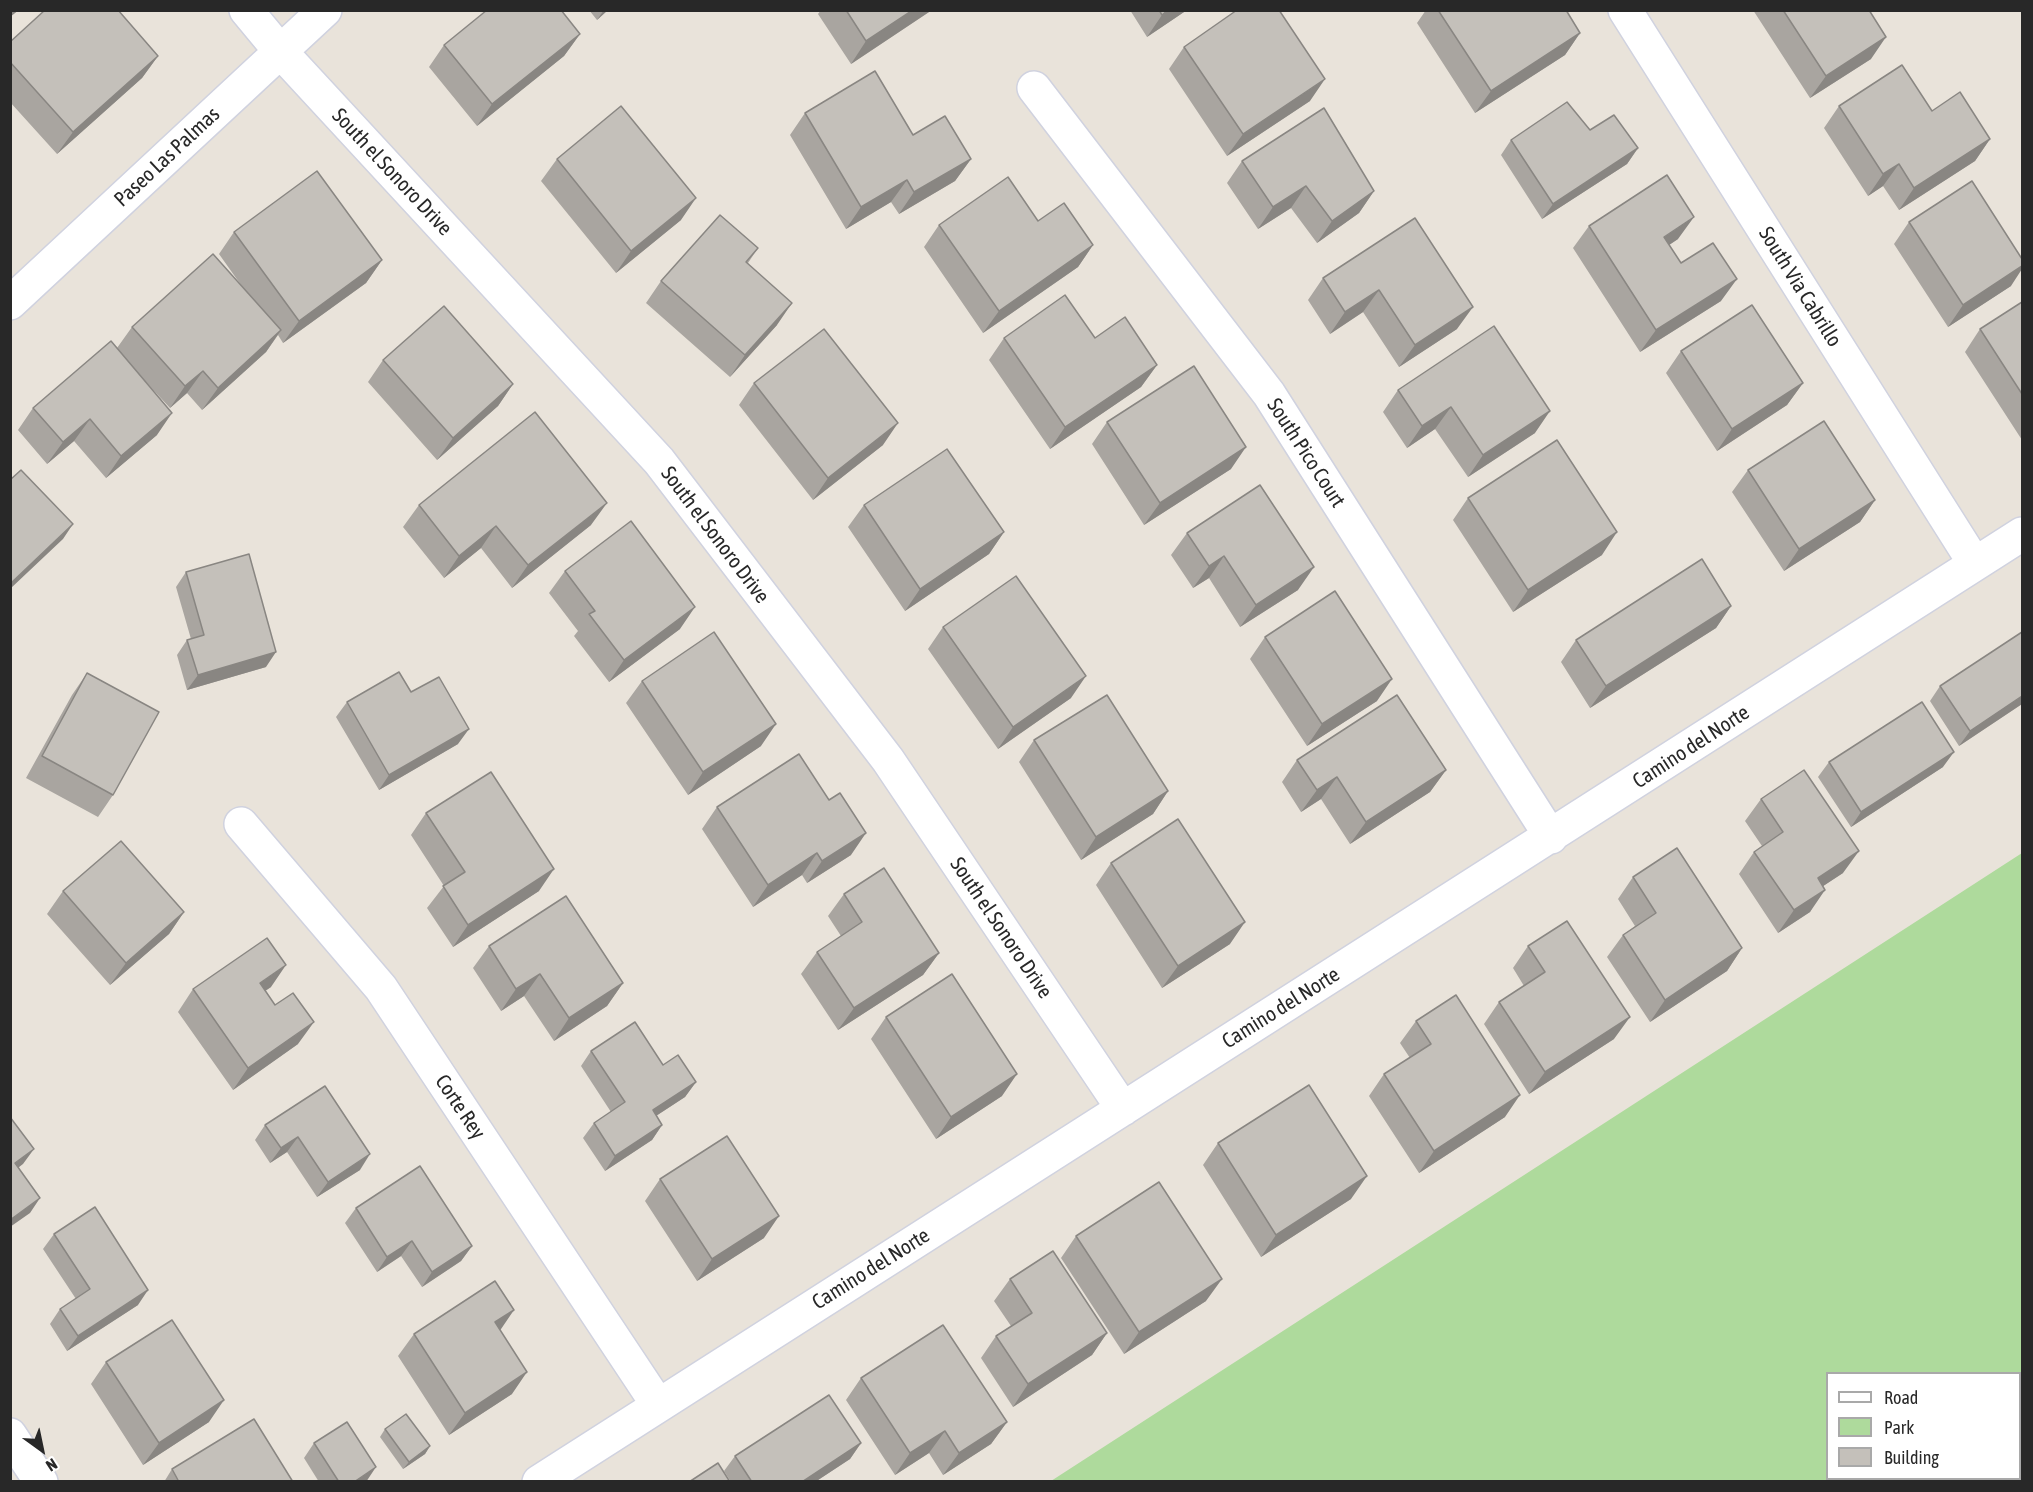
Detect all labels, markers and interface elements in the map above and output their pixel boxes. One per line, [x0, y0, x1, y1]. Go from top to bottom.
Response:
street label: Paseo Las Palmas [109, 102, 225, 212]
street label: South el Sonoro Drive [327, 103, 457, 241]
street label: South Via Cabrillo [1753, 222, 1847, 352]
street label: South Pico Court [1261, 394, 1351, 512]
street label: South el Sonoro Drive [655, 462, 775, 608]
street label: Camino del Norte [1628, 700, 1754, 794]
street label: South el Sonoro Drive [945, 853, 1057, 1003]
street label: Camino del Norte [1218, 962, 1344, 1054]
street label: Corte Rey [429, 1070, 491, 1144]
street label: Camino del Norte [808, 1223, 934, 1315]
legend [1826, 1372, 2021, 1480]
text: Road [1884, 1387, 1918, 1408]
text: Park [1884, 1417, 1914, 1438]
north arrow [12, 1420, 72, 1480]
text: Building [1884, 1447, 1939, 1468]
text: N [43, 1455, 61, 1475]

